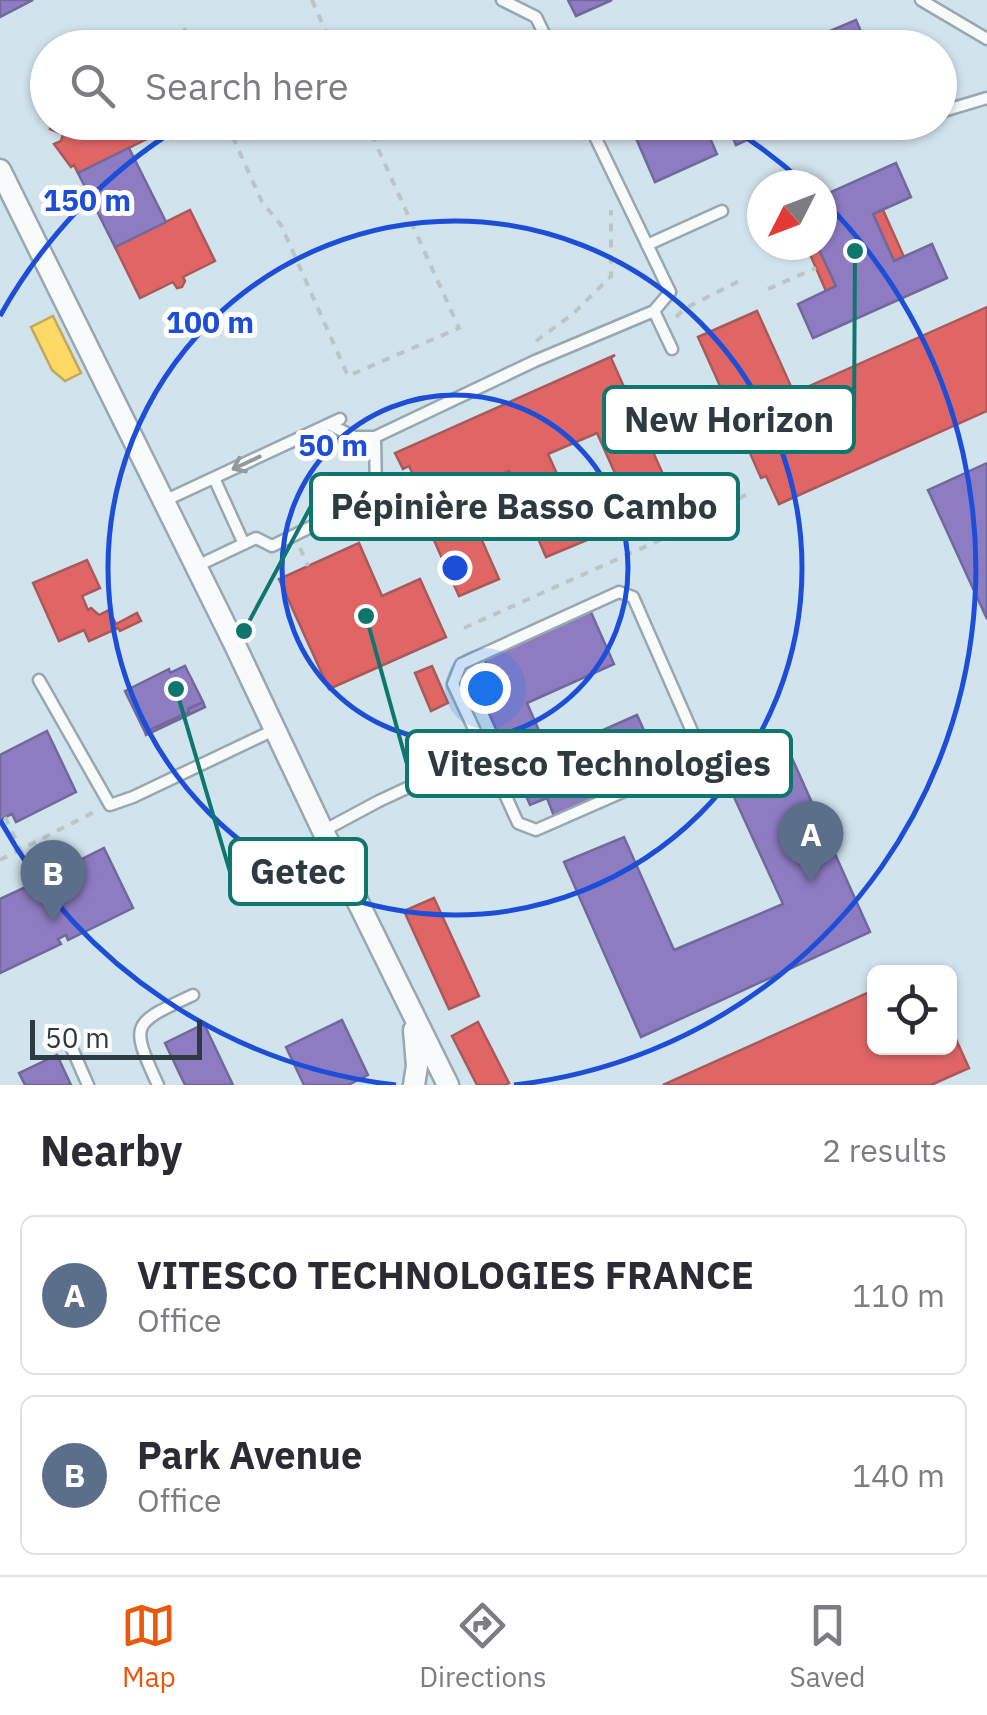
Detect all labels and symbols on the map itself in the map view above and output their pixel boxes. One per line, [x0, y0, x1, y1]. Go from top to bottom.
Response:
north arrow [747, 170, 837, 260]
text: 150 m [43, 180, 131, 219]
text: 100 m [166, 302, 254, 341]
callout: New Horizon [604, 387, 854, 452]
text: New Horizon [624, 396, 834, 442]
text: 50 m [298, 425, 368, 464]
one-way arrow [232, 454, 262, 473]
callout: Pépinière Basso Cambo [311, 474, 738, 539]
text: Pépinière Basso Cambo [331, 483, 717, 529]
centre of rings [437, 550, 473, 586]
your location [460, 663, 511, 714]
callout: Vitesco Technologies [407, 731, 791, 796]
text: Vitesco Technologies [427, 740, 771, 786]
pin: A [778, 800, 844, 883]
callout: Getec [230, 839, 366, 904]
pin: B [20, 840, 86, 922]
text: Getec [250, 848, 346, 894]
scale bar [30, 1015, 202, 1060]

